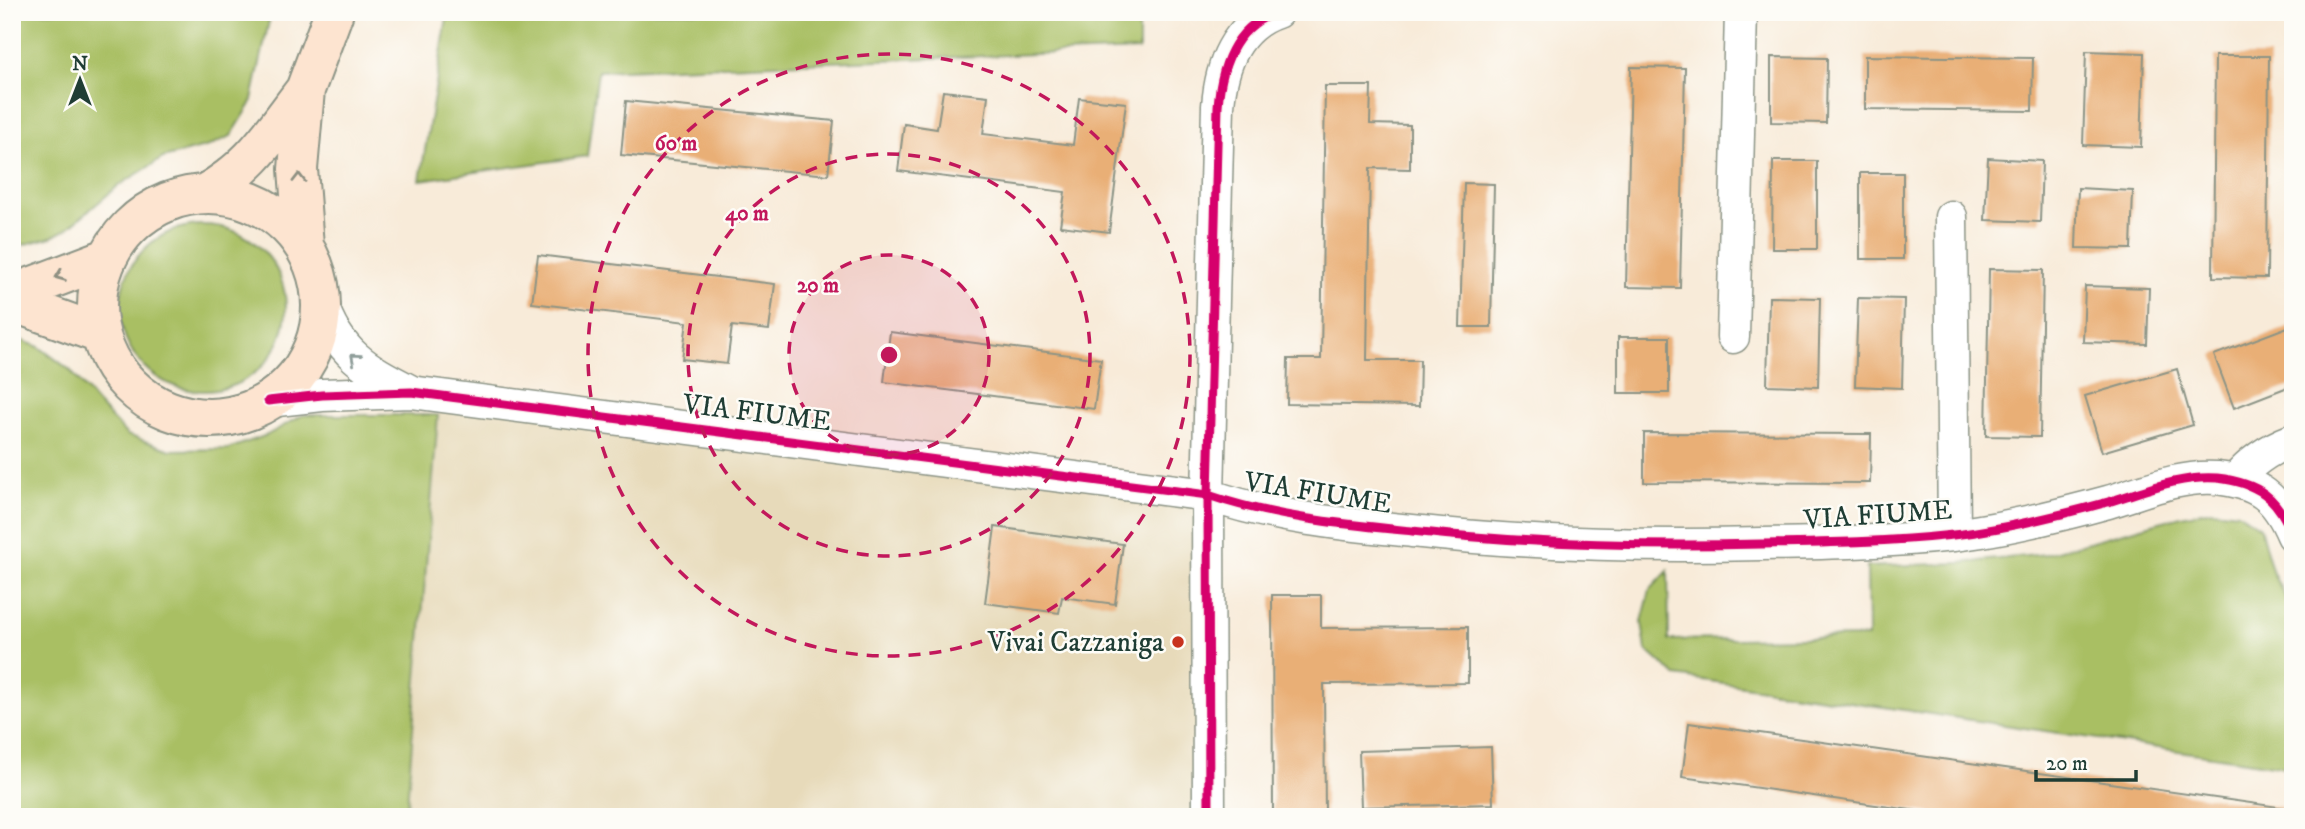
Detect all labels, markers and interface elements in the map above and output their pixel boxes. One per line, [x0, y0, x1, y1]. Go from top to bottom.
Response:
north arrow [46, 46, 116, 116]
text: N [72, 53, 88, 76]
text: 60 m [655, 131, 697, 157]
one-way arrow [291, 172, 307, 183]
text: 40 m [725, 201, 769, 227]
one-way arrow [54, 268, 66, 282]
text: 20 m [797, 273, 839, 299]
centre of rings [877, 343, 901, 367]
one-way arrow [350, 354, 363, 366]
street label: VIA FIUME [680, 386, 833, 439]
street label: VIA FIUME [1241, 464, 1394, 522]
street label: VIA FIUME [1802, 492, 1953, 538]
place label: Vivai Cazzaniga [987, 625, 1164, 660]
marker: Vivai Cazzaniga [1170, 634, 1186, 650]
scale bar [2036, 738, 2135, 782]
text: 20 m [2046, 751, 2088, 777]

